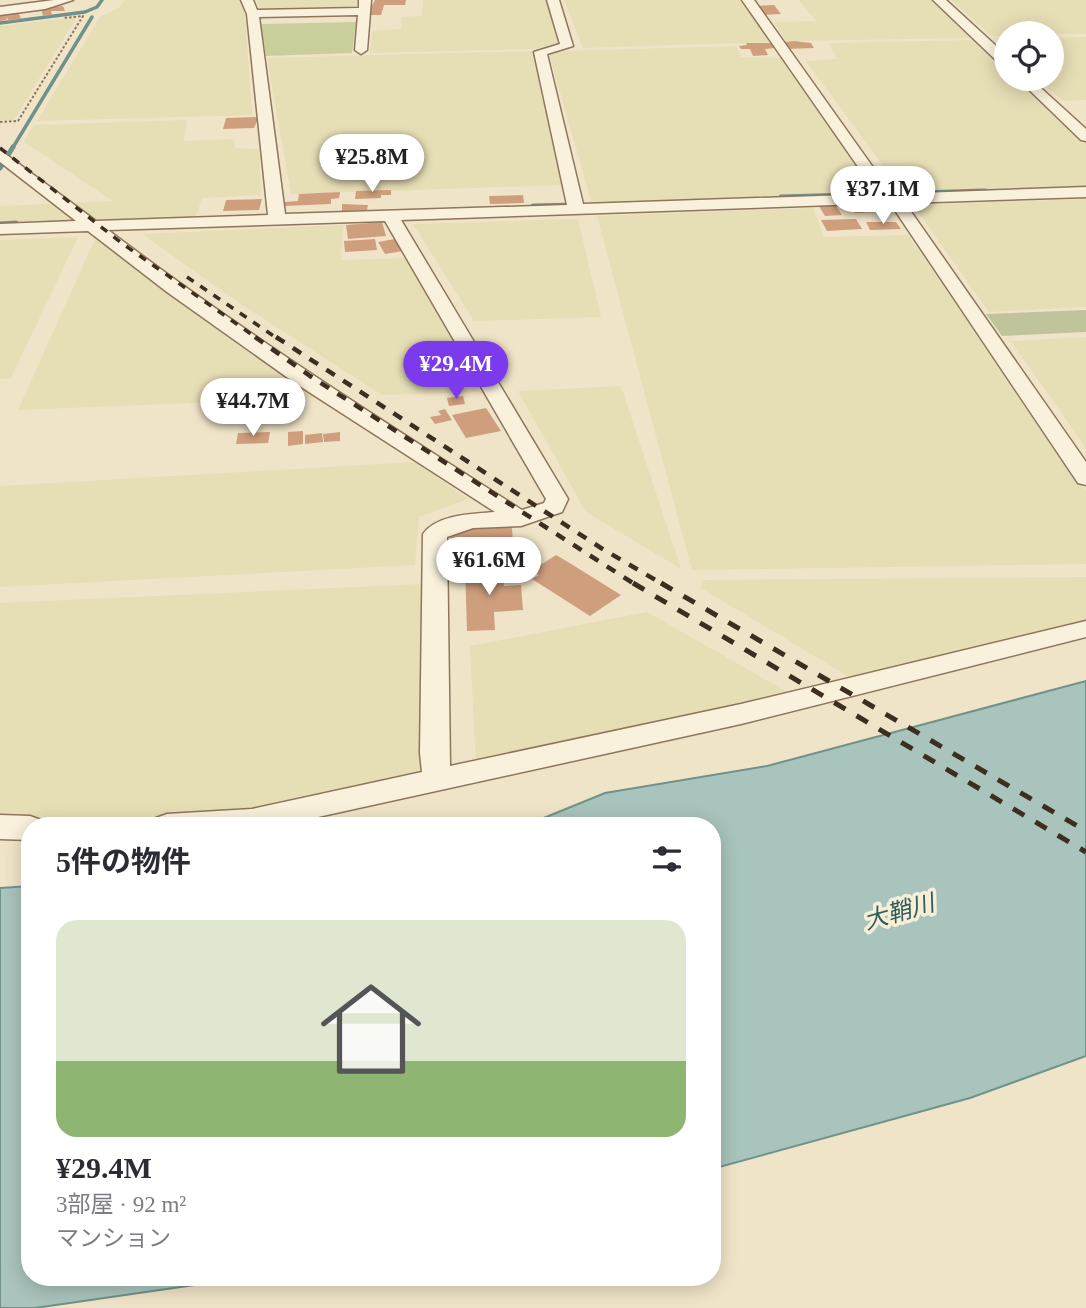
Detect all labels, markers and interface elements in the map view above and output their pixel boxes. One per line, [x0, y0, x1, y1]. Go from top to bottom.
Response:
map controls [994, 21, 1064, 91]
button: locate [994, 21, 1064, 91]
pin: ¥25.8M [315, 134, 429, 194]
text: ¥25.8M [335, 144, 409, 169]
pin: ¥37.1M [826, 166, 940, 226]
text: ¥37.1M [846, 176, 920, 201]
pin: ¥29.4M [399, 342, 513, 401]
text: ¥29.4M [419, 351, 493, 376]
pin: ¥44.7M [196, 378, 310, 438]
text: ¥44.7M [216, 388, 290, 413]
pin: ¥61.6M [432, 538, 546, 597]
text: ¥61.6M [452, 547, 526, 572]
icon: filters [648, 840, 686, 878]
text: 5件の物件 [56, 845, 191, 878]
water label: 大鞘川 [861, 889, 940, 934]
icon: home [308, 966, 434, 1092]
text: ¥29.4M [56, 1151, 152, 1184]
text: 3部屋 · 92 m² [56, 1192, 186, 1217]
text: マンション [56, 1226, 171, 1251]

